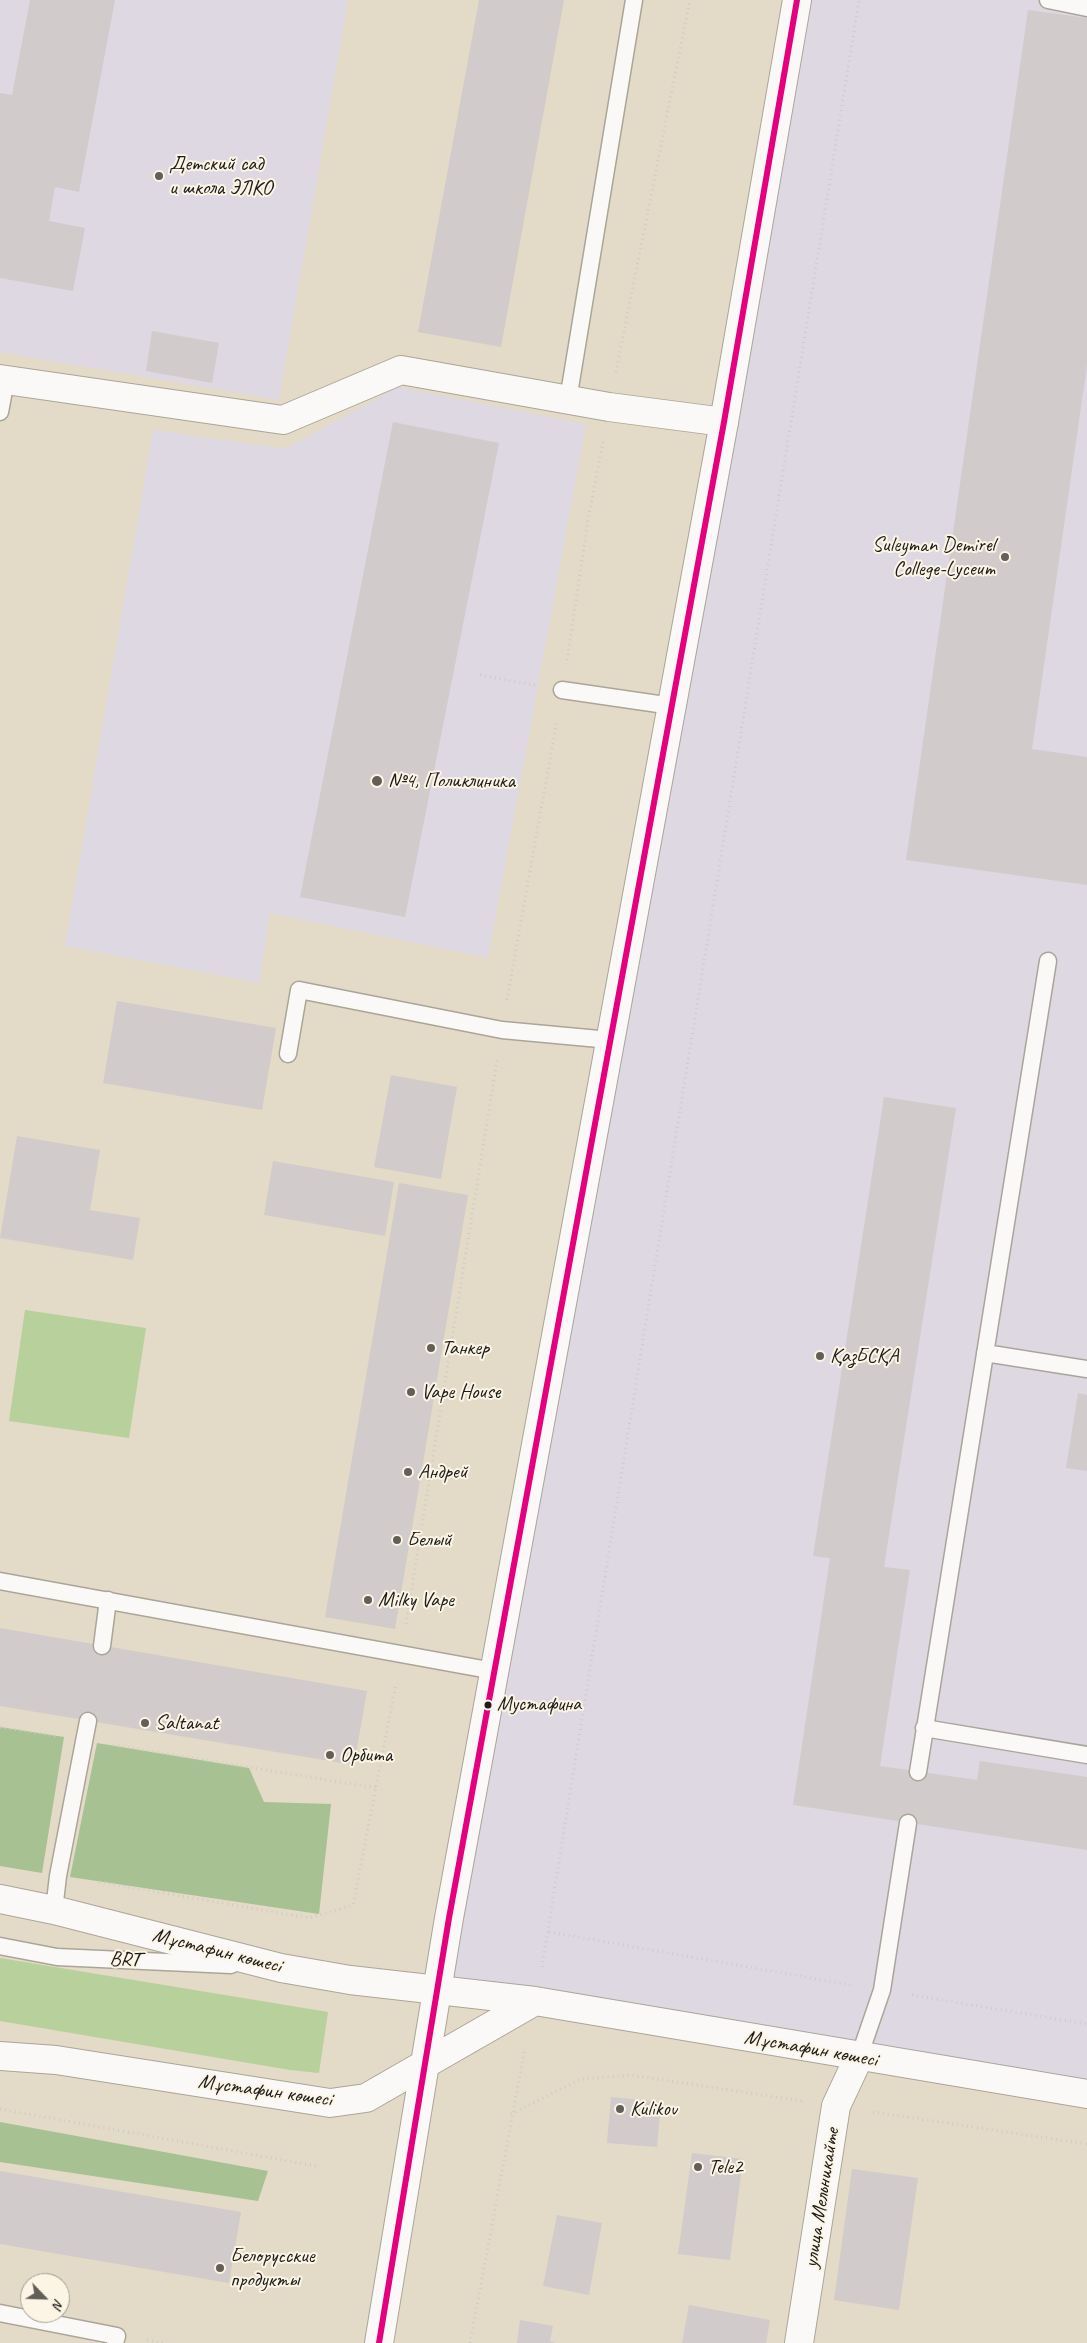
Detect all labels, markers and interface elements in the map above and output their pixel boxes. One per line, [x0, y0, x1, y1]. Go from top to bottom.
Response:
place label: Детский сад и школа ЭЛКО [169, 151, 272, 201]
marker: Детский сад и школа ЭЛКО [153, 170, 165, 182]
place label: Suleyman Demirel College-Lyceum [872, 532, 995, 582]
marker: Suleyman Demirel College-Lyceum [999, 551, 1011, 563]
place label: №4, Поликлиника [388, 768, 515, 794]
marker: №4, Поликлиника [370, 774, 384, 788]
place label: Танкер [441, 1335, 489, 1361]
marker: Танкер [425, 1342, 437, 1354]
place label: ҚазБСҚА [830, 1343, 899, 1369]
marker: ҚазБСҚА [814, 1350, 826, 1362]
place label: Vape House [421, 1379, 500, 1405]
marker: Vape House [405, 1386, 417, 1398]
place label: Андрей [418, 1459, 467, 1485]
marker: Андрей [402, 1466, 414, 1478]
place label: Белый [407, 1527, 452, 1553]
marker: Белый [391, 1534, 403, 1546]
place label: Milky Vape [378, 1587, 454, 1613]
marker: Milky Vape [362, 1594, 374, 1606]
place label: Мустафина [497, 1693, 581, 1717]
marker: Мустафина [483, 1700, 493, 1710]
place label: Saltanat [155, 1710, 218, 1736]
marker: Saltanat [139, 1717, 151, 1729]
place label: Орбита [340, 1742, 392, 1768]
marker: Орбита [324, 1749, 336, 1761]
street label: Мұcтафин көшесі [150, 1923, 284, 1979]
street label: BRT [109, 1947, 141, 1973]
street label: Мұстафин көшесі [742, 2025, 880, 2073]
street label: Мұстафин көшесі [196, 2069, 334, 2113]
place label: Kulikov [630, 2096, 677, 2122]
marker: Kulikov [614, 2103, 626, 2115]
street label: улица Мельникайте [799, 2126, 845, 2270]
place label: Tele2 [708, 2154, 743, 2180]
marker: Tele2 [692, 2161, 704, 2173]
place label: Белорусские продукты [230, 2243, 315, 2293]
marker: Белорусские продукты [214, 2262, 226, 2274]
north arrow [20, 2273, 70, 2323]
text: N [49, 2296, 68, 2311]

